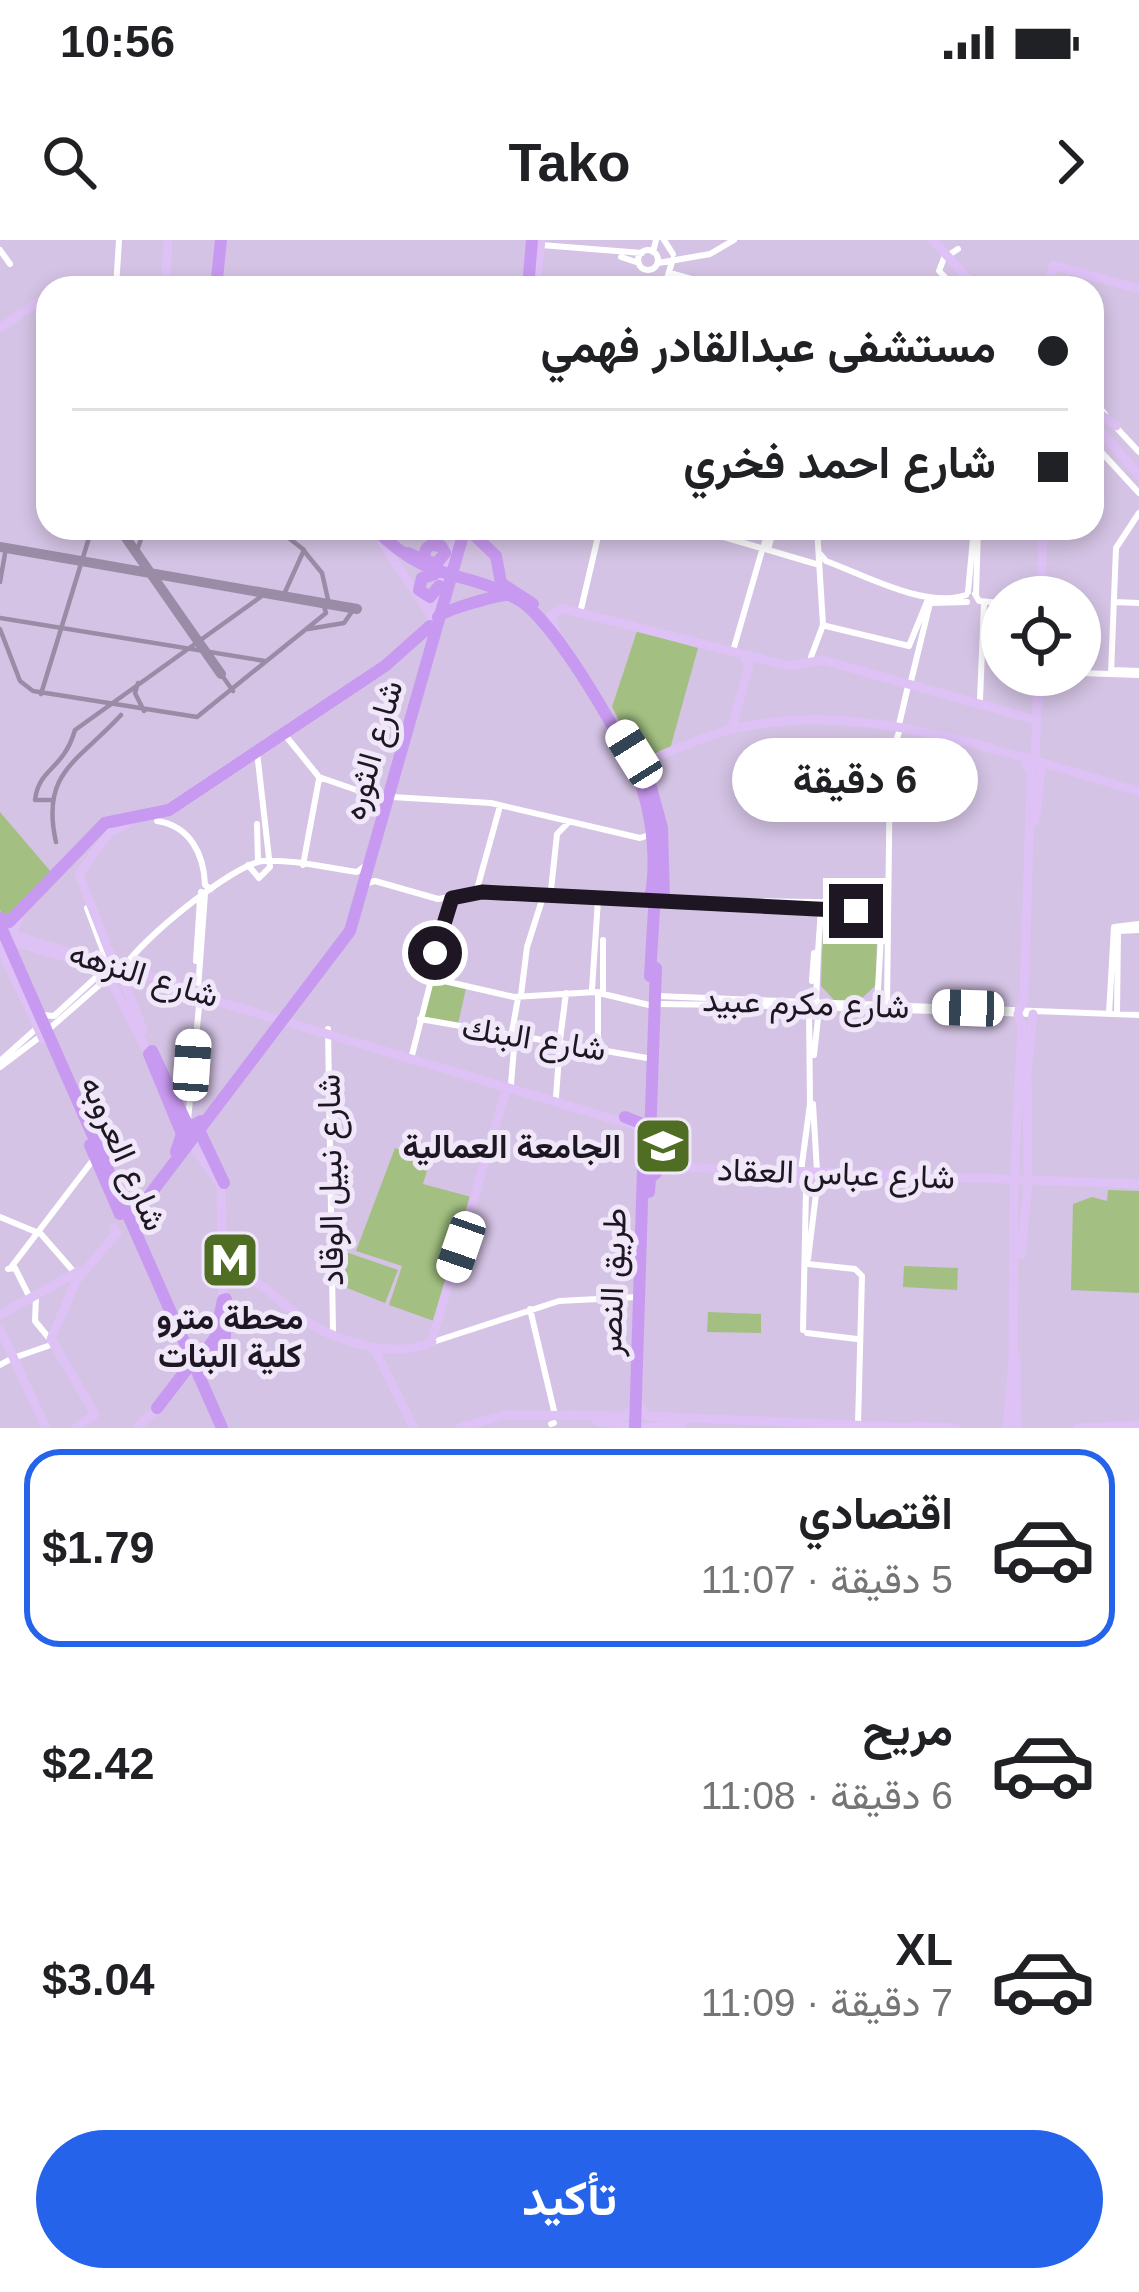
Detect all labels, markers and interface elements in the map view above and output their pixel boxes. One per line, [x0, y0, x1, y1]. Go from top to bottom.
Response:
text: 10:56 [60, 16, 175, 67]
icon: search [36, 129, 102, 195]
icon: forward [1037, 129, 1103, 195]
text: Tako [508, 132, 631, 192]
text: مستشفى عبدالقادر فهمي [540, 321, 996, 372]
text: شارع احمد فخري [683, 437, 996, 488]
map controls [981, 576, 1101, 696]
button: locate [981, 576, 1101, 696]
street label: شارع الثوره [334, 676, 413, 825]
car [600, 714, 668, 794]
callout: 6 دقيقة [733, 737, 979, 821]
text: 6 دقيقة [793, 758, 917, 801]
route end [829, 884, 883, 938]
route start [408, 926, 462, 980]
street label: شارع النزهه [64, 934, 223, 1018]
street label: شارع مكرم عبيد [702, 981, 910, 1029]
car [931, 989, 1005, 1027]
street label: شارع البنك [459, 1008, 609, 1072]
car [172, 1028, 212, 1102]
street label: شارع العروبه [70, 1070, 175, 1238]
street label: شارع نبيل الوقاد [310, 1074, 354, 1286]
school or university icon: الجامعة العمالية [632, 1115, 694, 1177]
place label: الجامعة العمالية [403, 1128, 621, 1166]
street label: شارع عباس العقاد [716, 1150, 956, 1200]
car [432, 1207, 490, 1287]
street label: طريق النصر [591, 1207, 635, 1358]
metro station icon: محطة مترو كلية البنات [199, 1229, 261, 1291]
place label: محطة مترو كلية البنات [156, 1299, 304, 1375]
text: اقتصادي [798, 1488, 953, 1539]
icon: car [989, 1494, 1097, 1602]
text: $1.79 [42, 1522, 155, 1573]
text: 5 دقيقة · 11:07 [701, 1558, 953, 1601]
text: مريح [862, 1704, 953, 1755]
icon: car [989, 1710, 1097, 1818]
text: $2.42 [42, 1738, 155, 1789]
text: 6 دقيقة · 11:08 [701, 1774, 953, 1817]
text: XL [895, 1924, 953, 1975]
icon: car [989, 1926, 1097, 2034]
text: $3.04 [42, 1954, 155, 2005]
text: 7 دقيقة · 11:09 [701, 1981, 953, 2024]
button: تأكيد [36, 2130, 1103, 2268]

